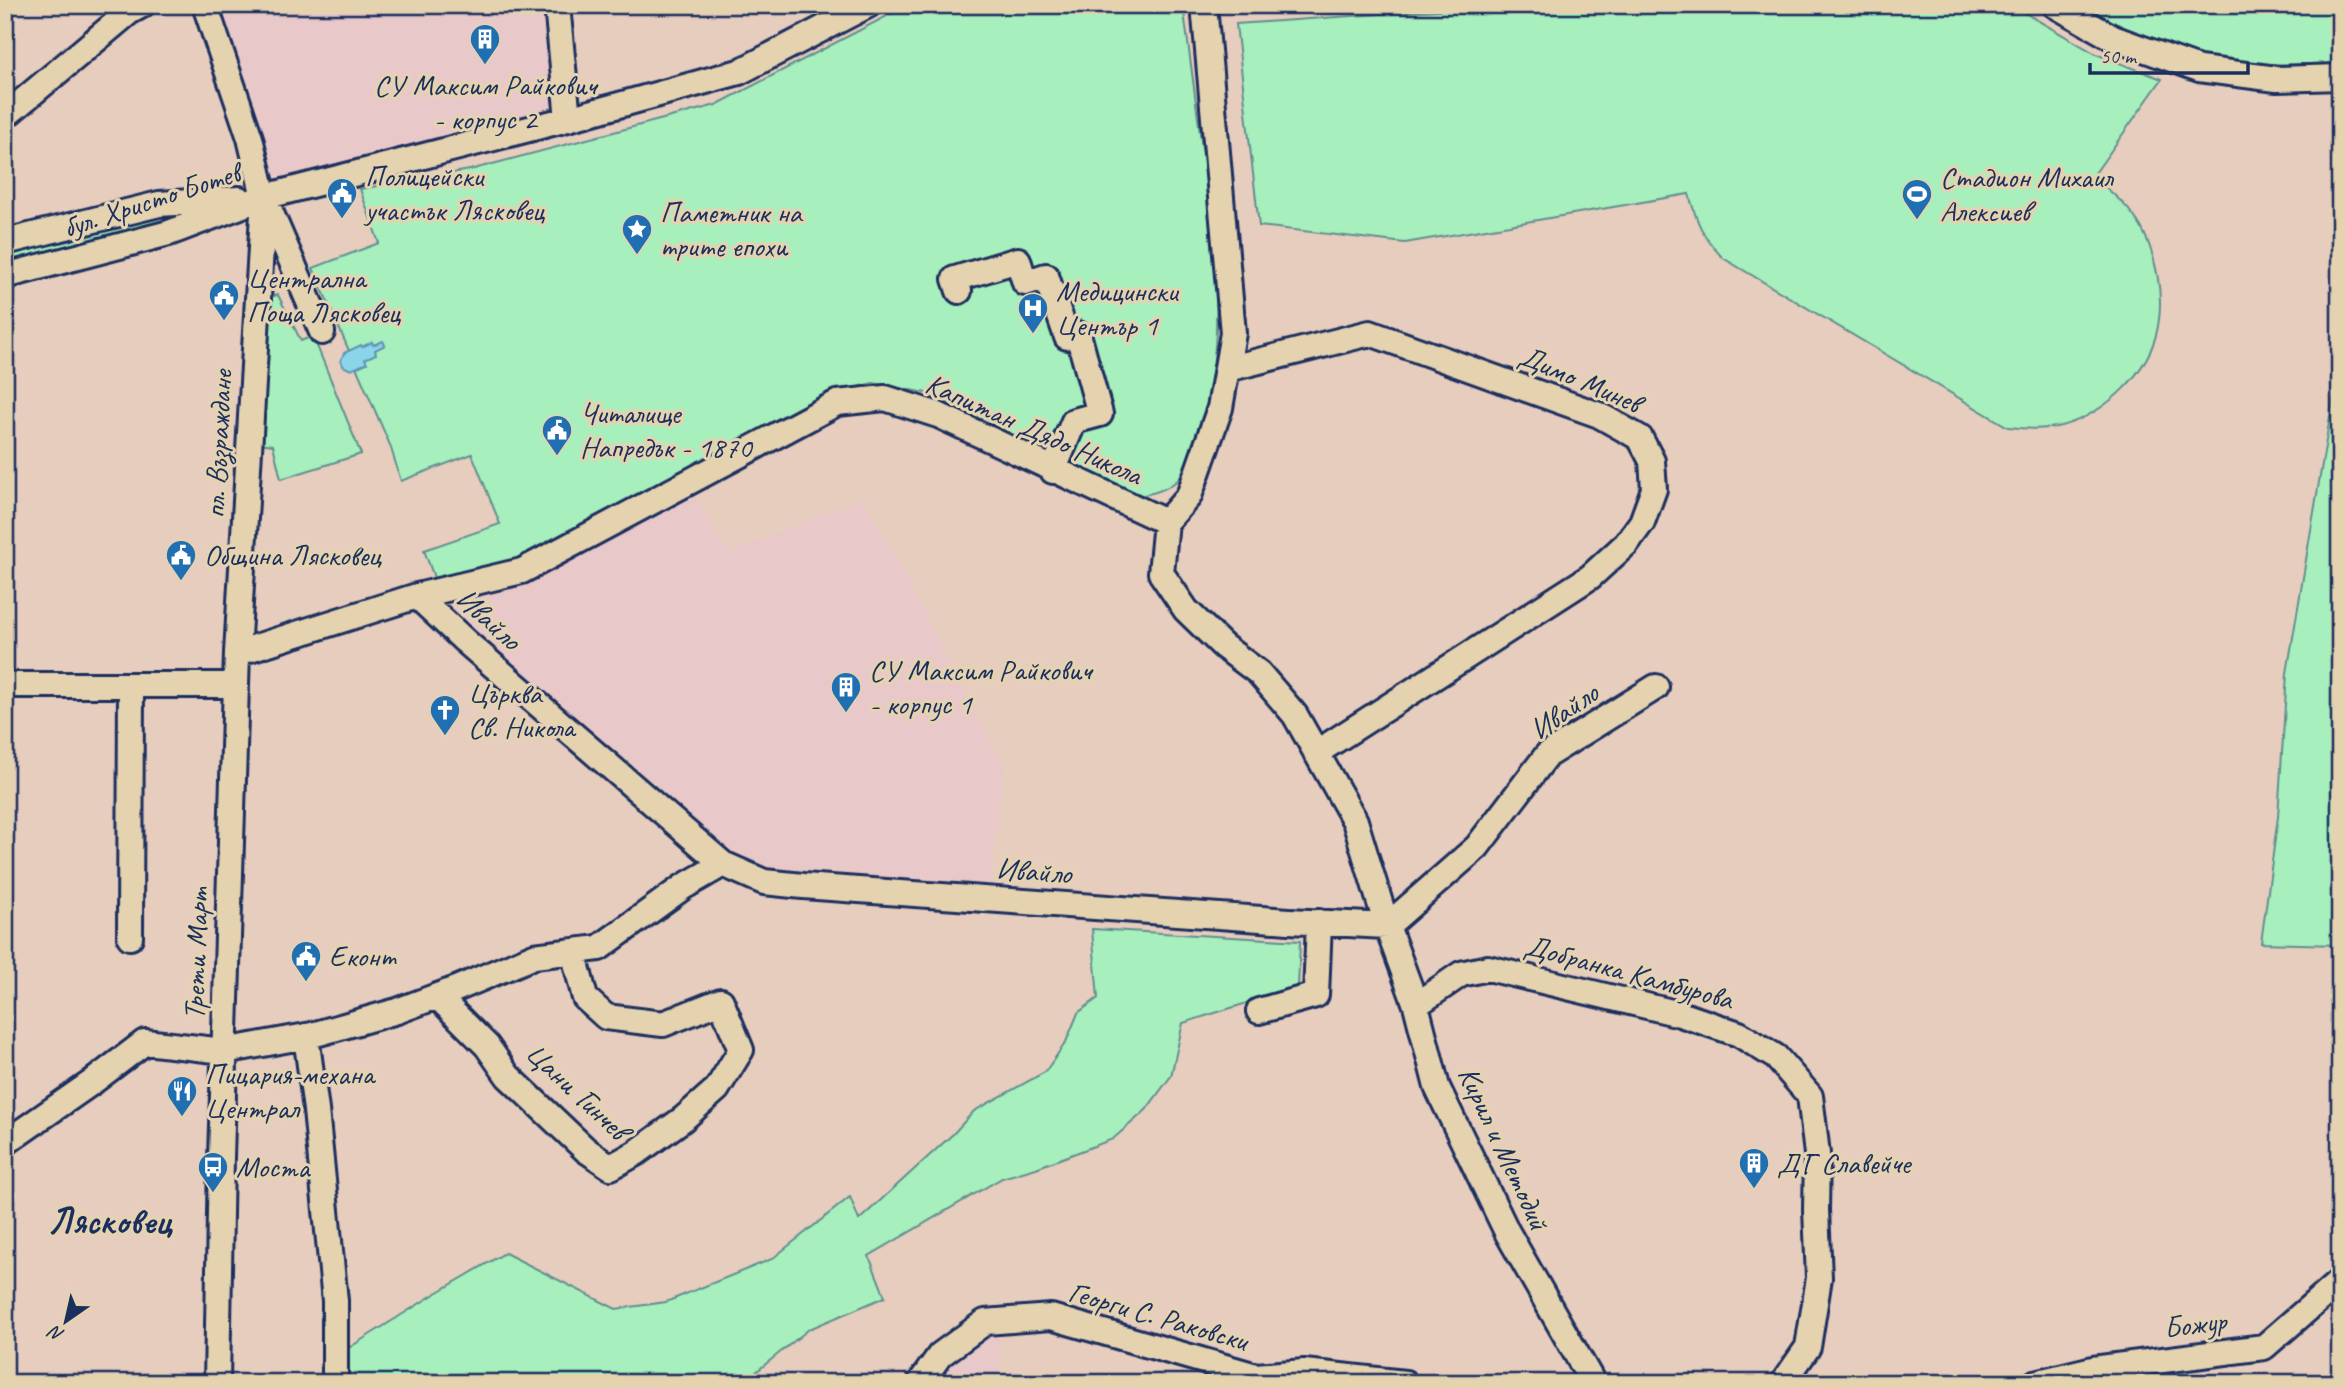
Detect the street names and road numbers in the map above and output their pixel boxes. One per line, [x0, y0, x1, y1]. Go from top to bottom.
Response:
street label: бул. Христо Ботев [58, 152, 249, 246]
street label: Димо Минев [1513, 336, 1652, 424]
street label: Капитан Дядо Никола [920, 364, 1150, 495]
street label: пл. Възраждане [195, 367, 241, 519]
street label: Ивайло [448, 580, 531, 659]
street label: Ивайло [1522, 673, 1607, 748]
street label: Ивайло [995, 849, 1074, 893]
street label: Трети Март [175, 885, 217, 1021]
street label: Добранка Камбурова [1521, 926, 1739, 1019]
street label: Цани Гинчев [518, 1034, 641, 1153]
street label: Кирил и Методий [1450, 1060, 1559, 1237]
street label: Георги С. Раковски [1064, 1272, 1254, 1360]
street label: Божур [2162, 1301, 2230, 1347]

